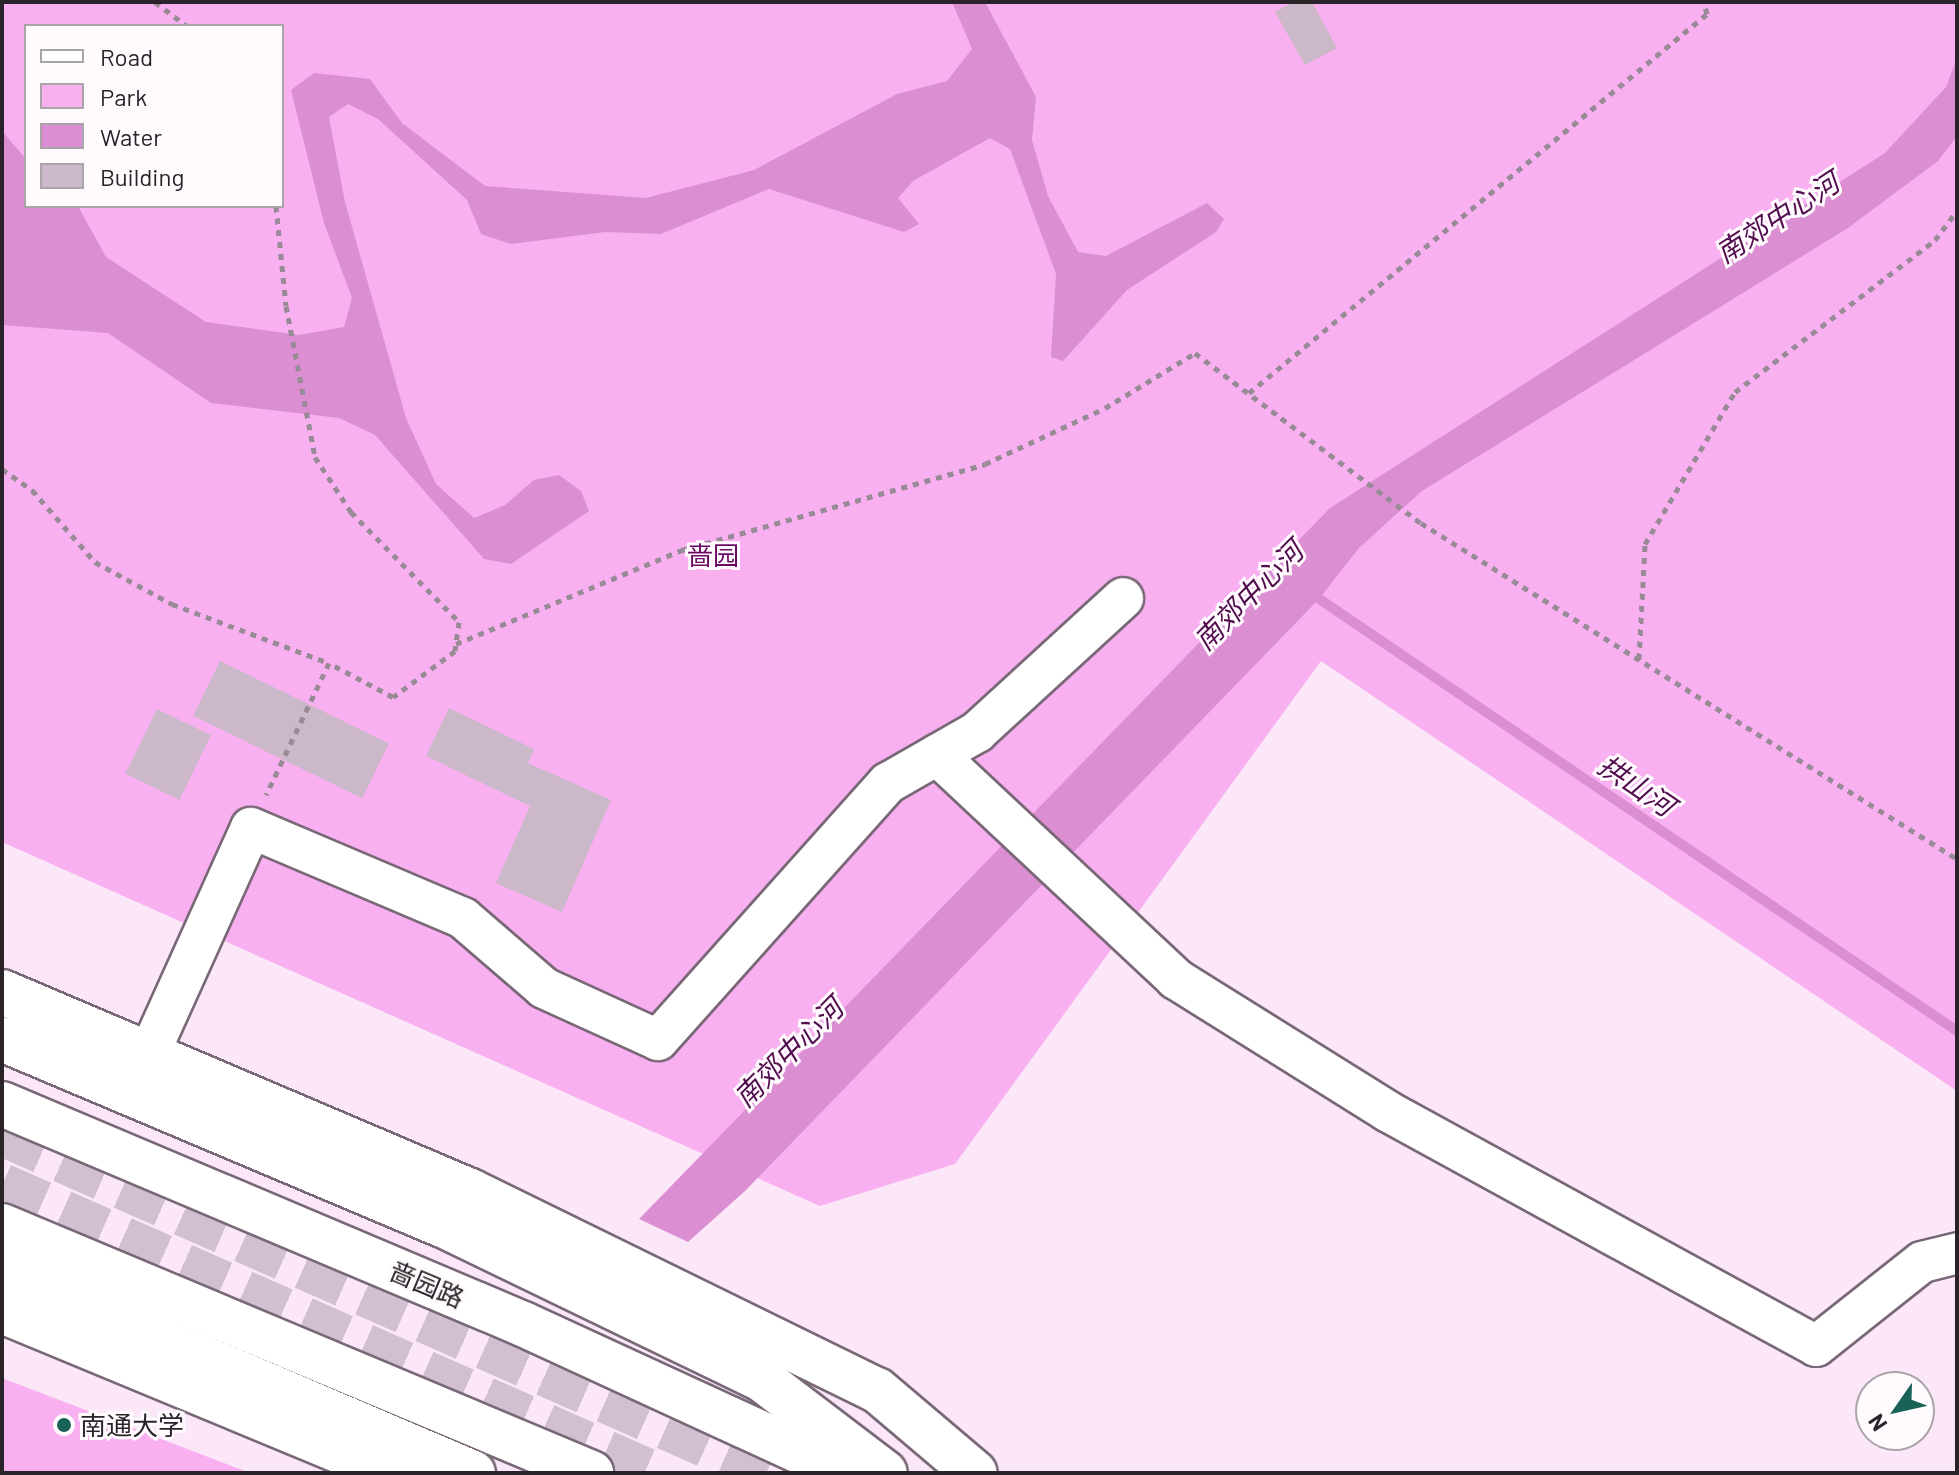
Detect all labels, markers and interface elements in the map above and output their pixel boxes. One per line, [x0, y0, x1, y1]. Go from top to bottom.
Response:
legend [24, 24, 284, 208]
text: Road [100, 42, 153, 71]
text: Park [100, 82, 147, 111]
text: Water [100, 122, 162, 151]
text: Building [100, 162, 184, 191]
water label: 南郊中心河 [1709, 165, 1845, 269]
water label: 南郊中心河 [1187, 534, 1309, 656]
park label: 啬园 [687, 539, 739, 571]
water label: 拱山河 [1593, 748, 1681, 822]
water label: 南郊中心河 [727, 991, 849, 1113]
street label: 啬园路 [385, 1254, 469, 1314]
north arrow [1855, 1371, 1935, 1451]
place label: 南通大学 [80, 1409, 184, 1441]
text: N [1862, 1410, 1892, 1437]
marker: 南通大学 [55, 1416, 73, 1434]

